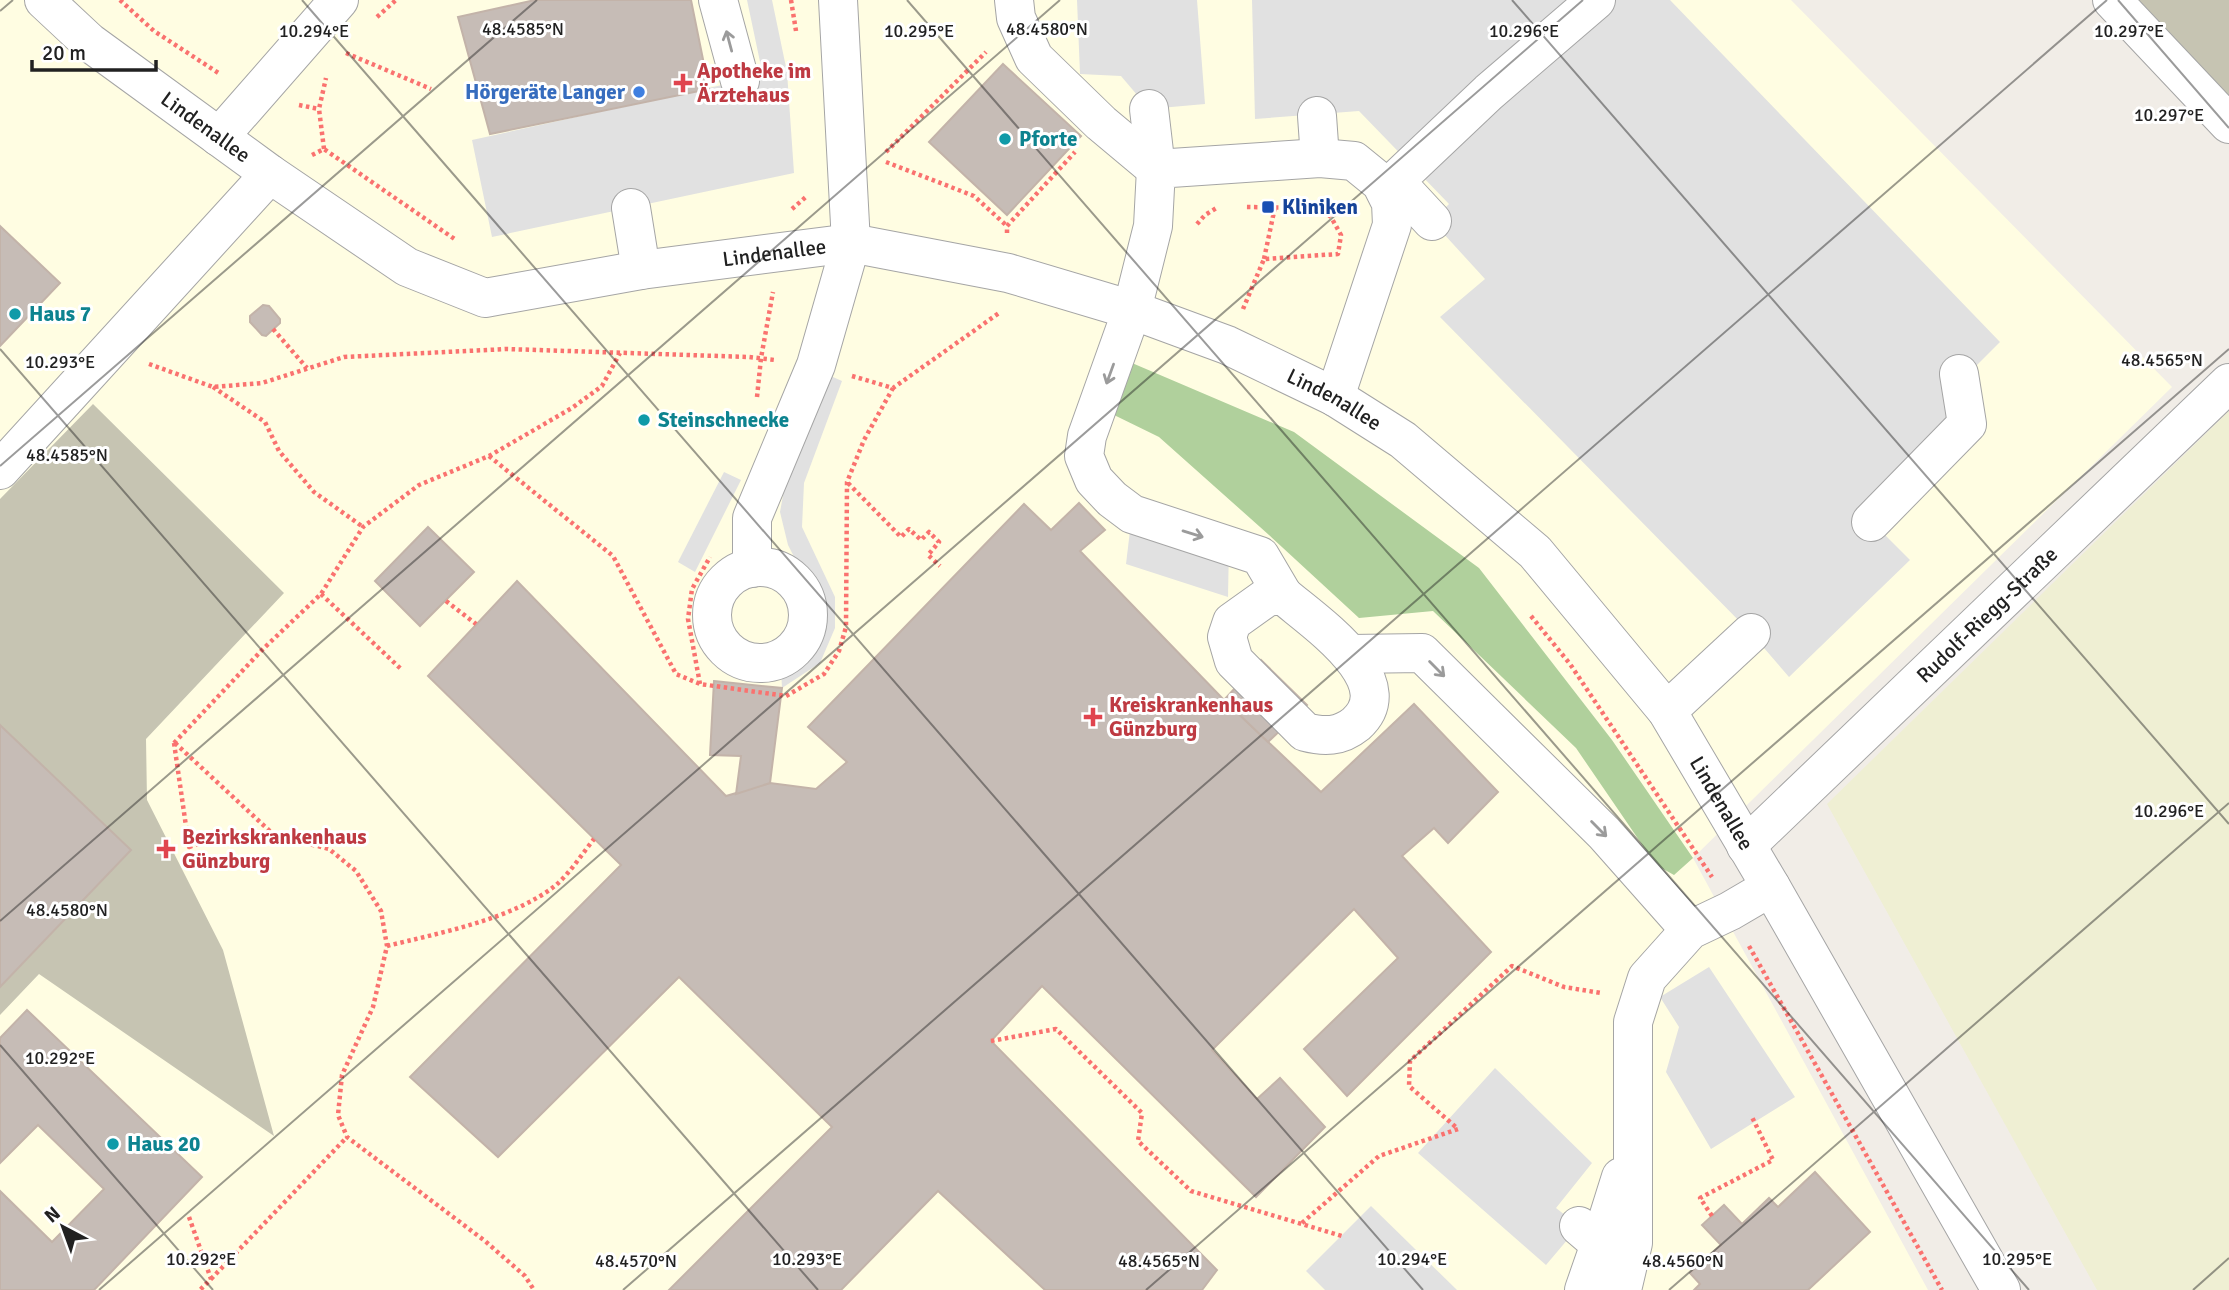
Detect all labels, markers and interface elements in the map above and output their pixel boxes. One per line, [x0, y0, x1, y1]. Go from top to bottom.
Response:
text: 48.4585°N [482, 18, 564, 40]
text: 48.4580°N [1006, 18, 1088, 40]
text: 10.294°E [279, 20, 349, 42]
text: 10.295°E [884, 20, 954, 42]
text: 10.296°E [1489, 20, 1559, 42]
text: 10.297°E [2094, 20, 2164, 42]
scale bar [32, 28, 156, 72]
one-way arrow [722, 30, 735, 53]
text: 20 m [42, 40, 86, 66]
place label: Apotheke im Ärztehaus [697, 58, 811, 108]
marker: Apotheke im Ärztehaus [675, 75, 691, 91]
place label: Hörgeräte Langer [465, 79, 626, 105]
marker: Hörgeräte Langer [631, 84, 647, 100]
street label: Lindenallee [156, 86, 256, 168]
text: 10.297°E [2134, 104, 2204, 126]
place label: Pforte [1019, 126, 1077, 152]
marker: Pforte [997, 131, 1013, 147]
place label: Kliniken [1282, 194, 1358, 220]
marker: Kliniken [1260, 199, 1276, 215]
street label: Lindenallee [721, 233, 828, 272]
place label: Haus 7 [29, 301, 91, 327]
marker: Haus 7 [7, 306, 23, 322]
text: 48.4565°N [2121, 349, 2203, 371]
text: 10.293°E [25, 351, 95, 373]
one-way arrow [1102, 363, 1115, 385]
street label: Lindenallee [1283, 363, 1386, 436]
place label: Steinschnecke [658, 407, 789, 433]
marker: Steinschnecke [636, 412, 652, 428]
text: 48.4585°N [26, 444, 108, 466]
one-way arrow [1182, 528, 1204, 541]
street label: Rudolf-Riegg-Straße [1911, 541, 2063, 688]
one-way arrow [1428, 660, 1445, 677]
place label: Kreiskrankenhaus Günzburg [1109, 692, 1273, 742]
marker: Kreiskrankenhaus Günzburg [1083, 707, 1103, 727]
street label: Lindenallee [1684, 752, 1759, 855]
text: 10.296°E [2134, 800, 2204, 822]
one-way arrow [1590, 820, 1607, 837]
place label: Bezirkskrankenhaus Günzburg [182, 824, 367, 874]
marker: Bezirkskrankenhaus Günzburg [156, 839, 176, 859]
text: 48.4580°N [26, 899, 108, 921]
text: 10.292°E [25, 1047, 95, 1069]
place label: Haus 20 [127, 1131, 200, 1157]
marker: Haus 20 [105, 1136, 121, 1152]
north arrow [28, 1192, 98, 1262]
text: N [40, 1202, 65, 1228]
text: 10.292°E [166, 1248, 236, 1270]
text: 10.293°E [772, 1248, 842, 1270]
text: 10.294°E [1377, 1248, 1447, 1270]
text: 10.295°E [1982, 1248, 2052, 1270]
text: 48.4570°N [595, 1250, 677, 1272]
text: 48.4565°N [1118, 1250, 1200, 1272]
text: 48.4560°N [1642, 1250, 1724, 1272]

